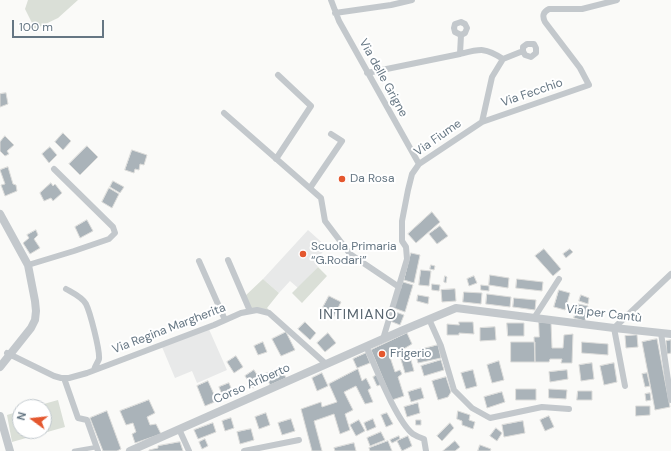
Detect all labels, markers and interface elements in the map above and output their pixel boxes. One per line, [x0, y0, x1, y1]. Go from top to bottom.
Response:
scale bar [14, 12, 106, 38]
text: 100 m [19, 19, 53, 35]
street label: Via delle Grigne [356, 36, 410, 120]
street label: Via Fecchio [499, 76, 565, 110]
street label: Via Fiume [412, 117, 464, 159]
place label: Da Rosa [350, 172, 394, 186]
marker: Da Rosa [337, 174, 347, 184]
place label: Scuola Primaria “G.Rodari” [311, 240, 397, 268]
marker: Scuola Primaria “G.Rodari” [298, 249, 308, 259]
street label: Via Regina Margherita [110, 301, 228, 357]
street label: Via per Cantù [565, 302, 643, 326]
district label: INTIMIANO [319, 307, 397, 323]
place label: Frigerio [390, 347, 431, 361]
marker: Frigerio [377, 349, 387, 359]
street label: Corso Ariberto [212, 361, 292, 407]
north arrow [12, 399, 52, 439]
text: N [14, 410, 29, 422]

